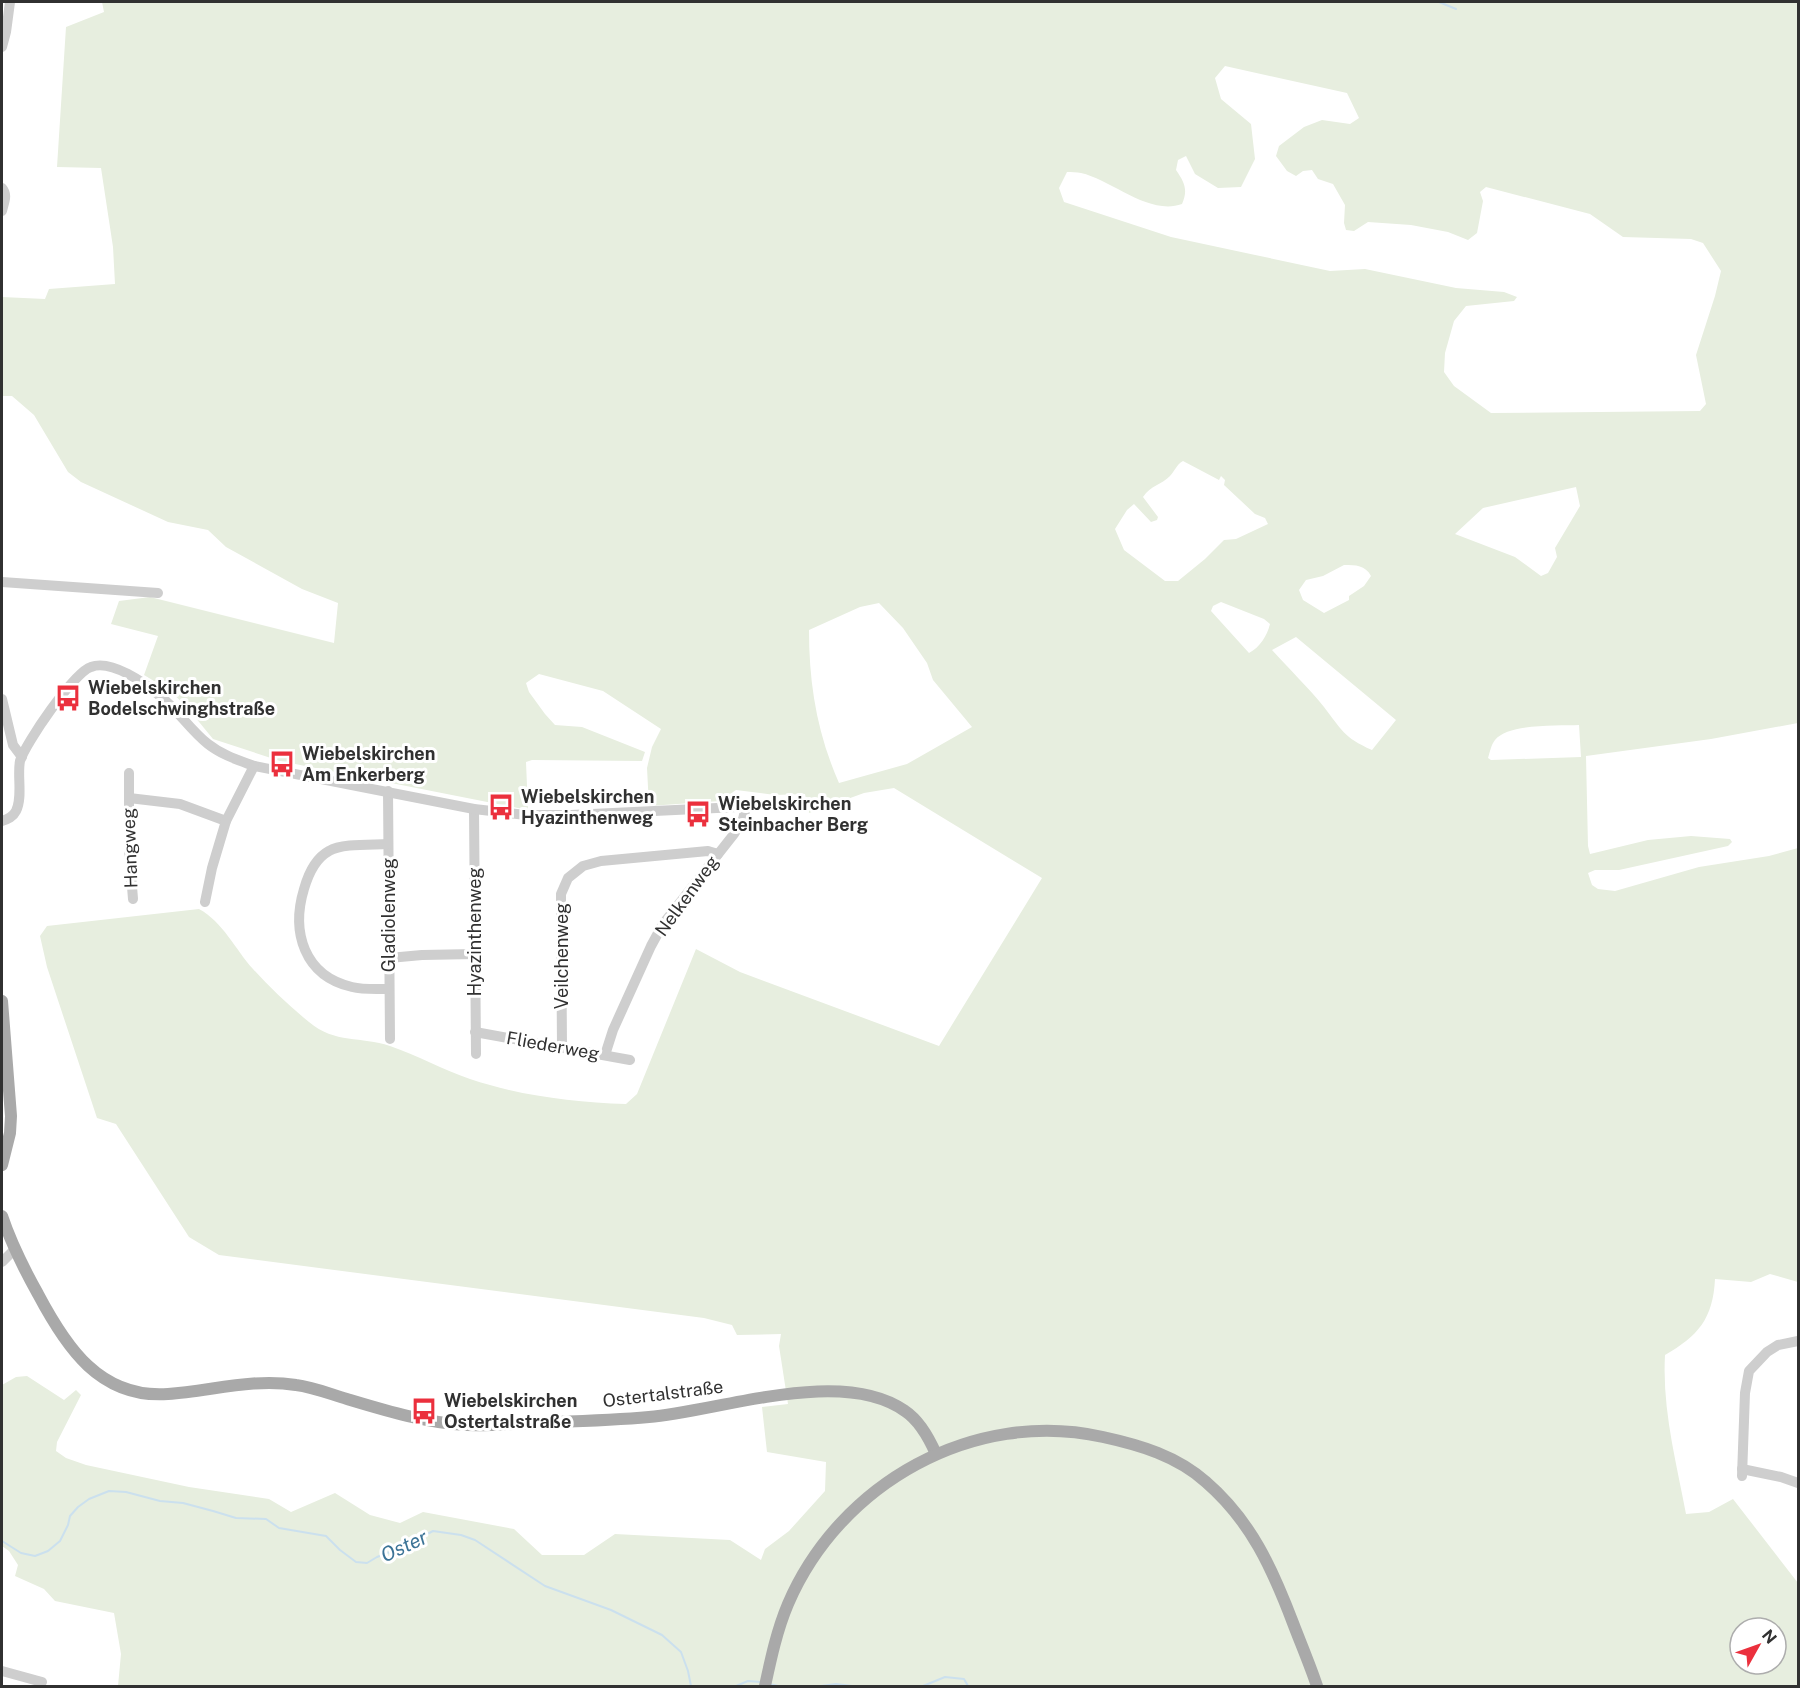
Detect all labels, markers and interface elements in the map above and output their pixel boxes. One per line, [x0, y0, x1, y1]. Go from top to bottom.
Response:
place label: Wiebelskirchen Bodelschwinghstraße [88, 677, 275, 719]
bus stop icon: Wiebelskirchen Bodelschwinghstraße [53, 683, 83, 713]
place label: Wiebelskirchen Am Enkerberg [302, 743, 435, 785]
bus stop icon: Wiebelskirchen Am Enkerberg [267, 749, 297, 779]
place label: Wiebelskirchen Hyazinthenweg [521, 786, 654, 828]
bus stop icon: Wiebelskirchen Hyazinthenweg [486, 792, 516, 822]
place label: Wiebelskirchen Steinbacher Berg [718, 793, 868, 835]
bus stop icon: Wiebelskirchen Steinbacher Berg [683, 799, 713, 829]
street label: Hangweg [118, 807, 141, 889]
street label: Nelkenweg [650, 851, 723, 940]
street label: Gladiolenweg [378, 858, 399, 972]
street label: Hyazinthenweg [464, 867, 485, 997]
street label: Veilchenweg [551, 903, 572, 1009]
street label: Fliederweg [505, 1027, 601, 1064]
street label: Ostertalstraße [602, 1376, 724, 1411]
place label: Wiebelskirchen Ostertalstraße [444, 1390, 577, 1432]
bus stop icon: Wiebelskirchen Ostertalstraße [409, 1396, 439, 1426]
water label: Oster [377, 1525, 432, 1567]
north arrow [1728, 1616, 1788, 1676]
text: N [1758, 1626, 1780, 1648]

